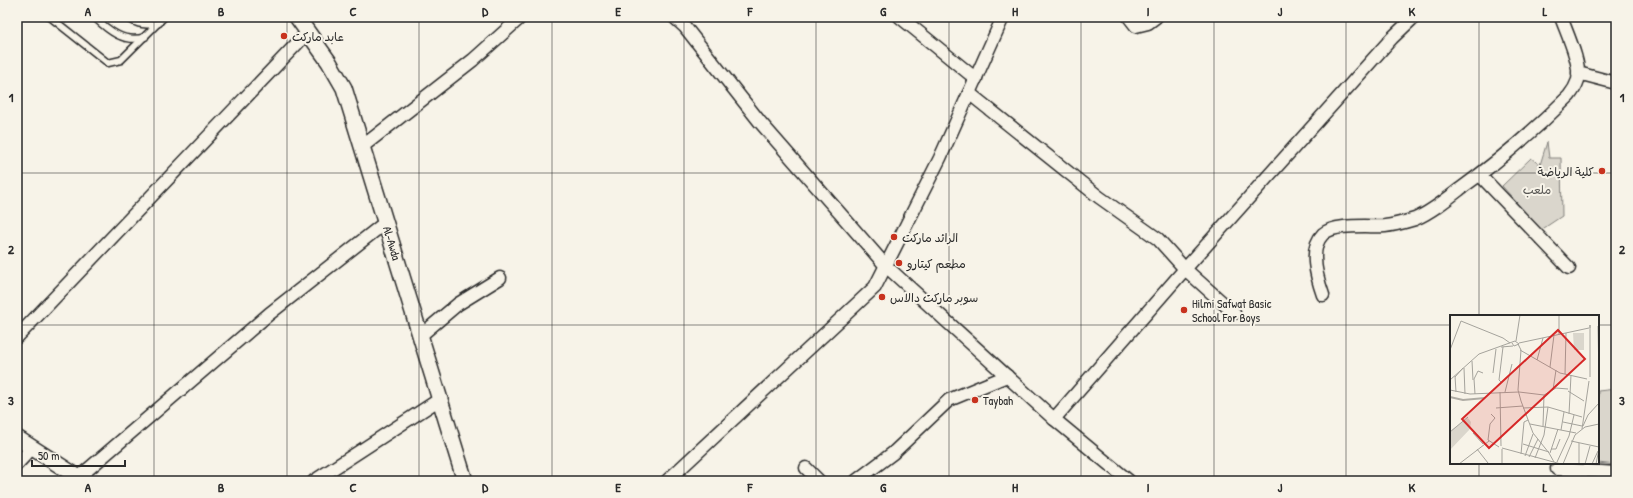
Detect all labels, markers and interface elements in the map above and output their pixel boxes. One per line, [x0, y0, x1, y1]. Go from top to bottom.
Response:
text: A [85, 2, 92, 20]
text: B [218, 2, 225, 20]
text: C [349, 2, 357, 20]
text: D [482, 2, 489, 20]
text: E [615, 2, 621, 20]
text: F [747, 2, 754, 20]
text: G [880, 2, 887, 20]
text: H [1012, 2, 1018, 20]
text: I [1146, 2, 1150, 20]
text: J [1278, 2, 1283, 20]
text: K [1409, 2, 1416, 20]
text: L [1543, 2, 1548, 20]
place label: عابد ماركت [292, 28, 344, 45]
marker: عابد ماركت [279, 31, 289, 41]
text: 1 [9, 88, 14, 106]
text: 1 [1620, 88, 1625, 106]
place label: كلية الرياضة [1538, 163, 1594, 180]
marker: كلية الرياضة [1597, 166, 1607, 176]
park label: ملعب [1523, 181, 1551, 198]
street label: Al-Awda [379, 224, 405, 262]
place label: الرائد ماركت [902, 229, 958, 246]
marker: الرائد ماركت [889, 232, 899, 242]
text: 2 [8, 240, 15, 258]
text: 2 [1619, 240, 1626, 258]
place label: مطعم كيتارو [906, 255, 966, 273]
marker: مطعم كيتارو [894, 258, 904, 268]
place label: سوبر ماركت دالاس [890, 289, 978, 306]
marker: سوبر ماركت دالاس [877, 292, 887, 302]
place label: Hilmi Safwat Basic School For Boys [1192, 295, 1272, 326]
marker: Hilmi Safwat Basic School For Boys [1179, 305, 1189, 315]
inset map [1450, 315, 1599, 464]
text: 3 [8, 391, 14, 409]
text: 3 [1619, 391, 1625, 409]
place label: Taybah [983, 392, 1013, 409]
marker: Taybah [970, 395, 980, 405]
scale bar [32, 442, 125, 468]
text: 50 m [38, 447, 59, 464]
text: A [85, 478, 92, 496]
text: B [218, 478, 225, 496]
text: C [349, 478, 357, 496]
text: D [482, 478, 489, 496]
text: E [615, 478, 621, 496]
text: F [747, 478, 754, 496]
text: G [880, 478, 887, 496]
text: H [1012, 478, 1018, 496]
text: I [1146, 478, 1150, 496]
text: J [1278, 478, 1283, 496]
text: K [1409, 478, 1416, 496]
text: L [1543, 478, 1548, 496]

